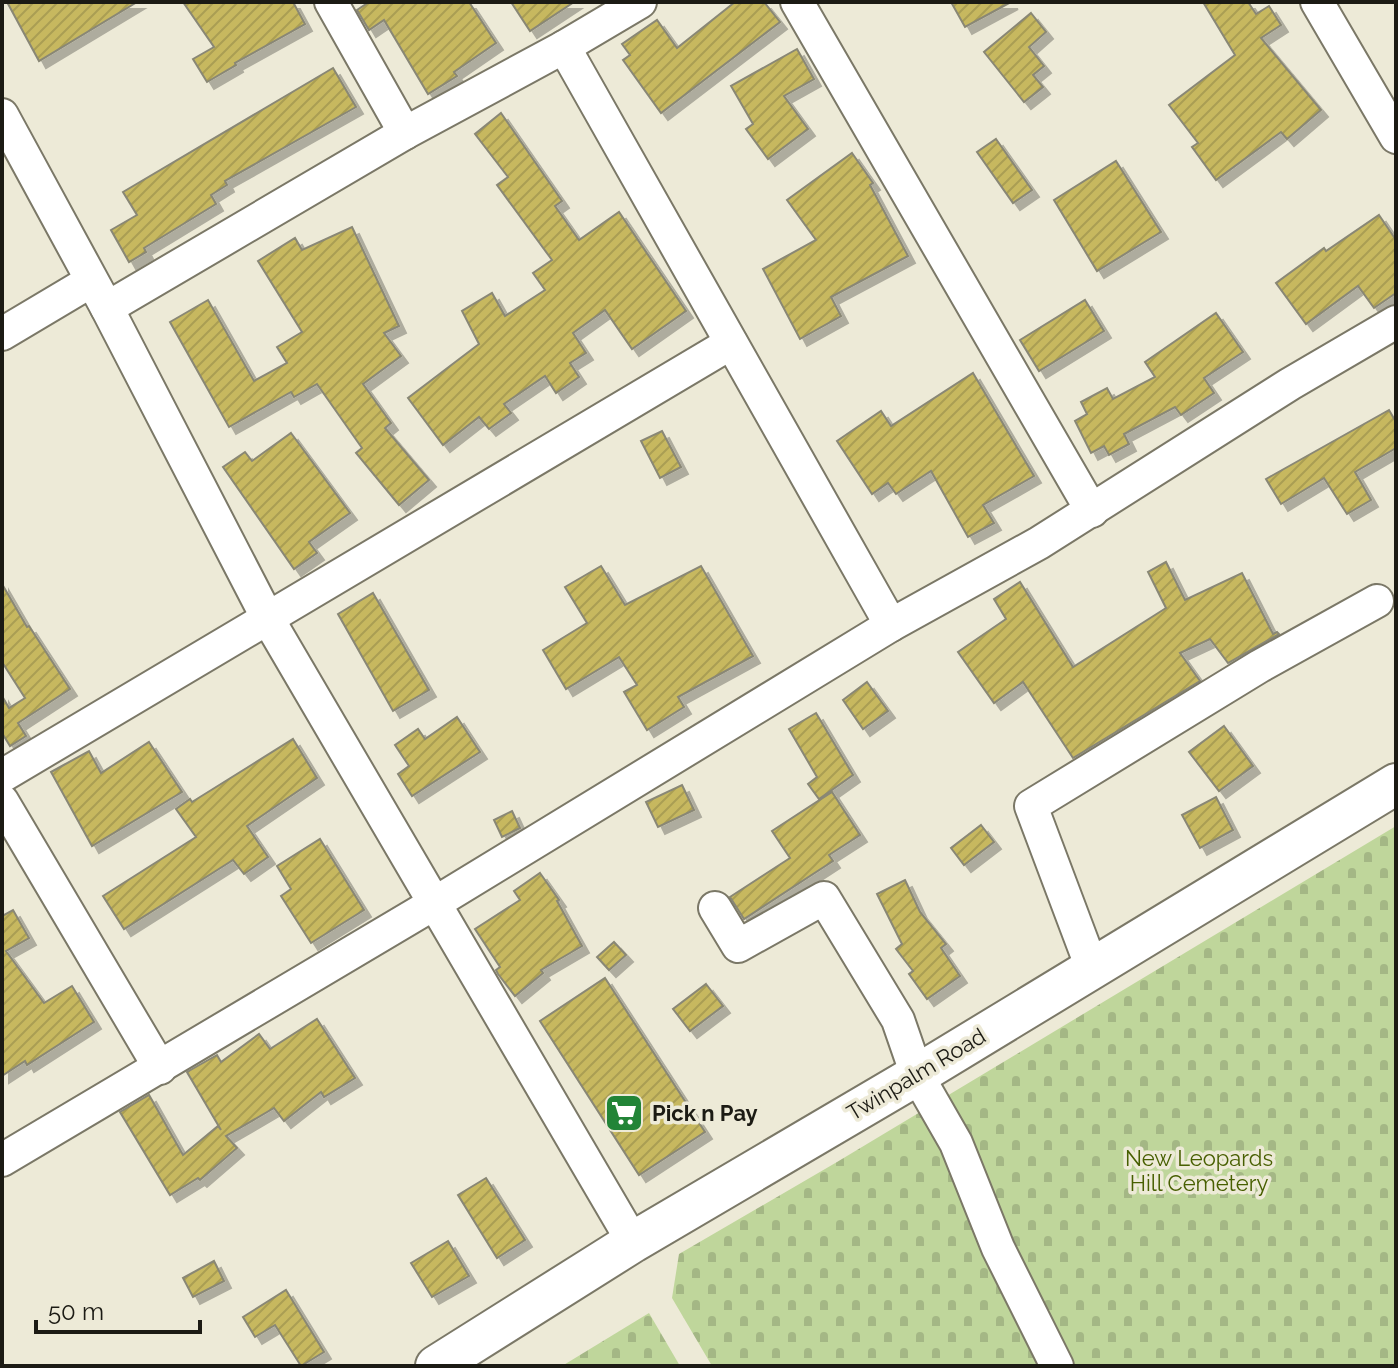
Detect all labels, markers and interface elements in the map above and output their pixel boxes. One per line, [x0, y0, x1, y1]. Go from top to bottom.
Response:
street label: Twinpalm Road [842, 1022, 990, 1126]
supermarket icon: Pick n Pay [603, 1092, 645, 1134]
place label: Pick n Pay [652, 1100, 758, 1126]
park label: New Leopards Hill Cemetery [1125, 1145, 1273, 1196]
scale bar [36, 1284, 200, 1334]
text: 50 m [48, 1297, 104, 1326]

